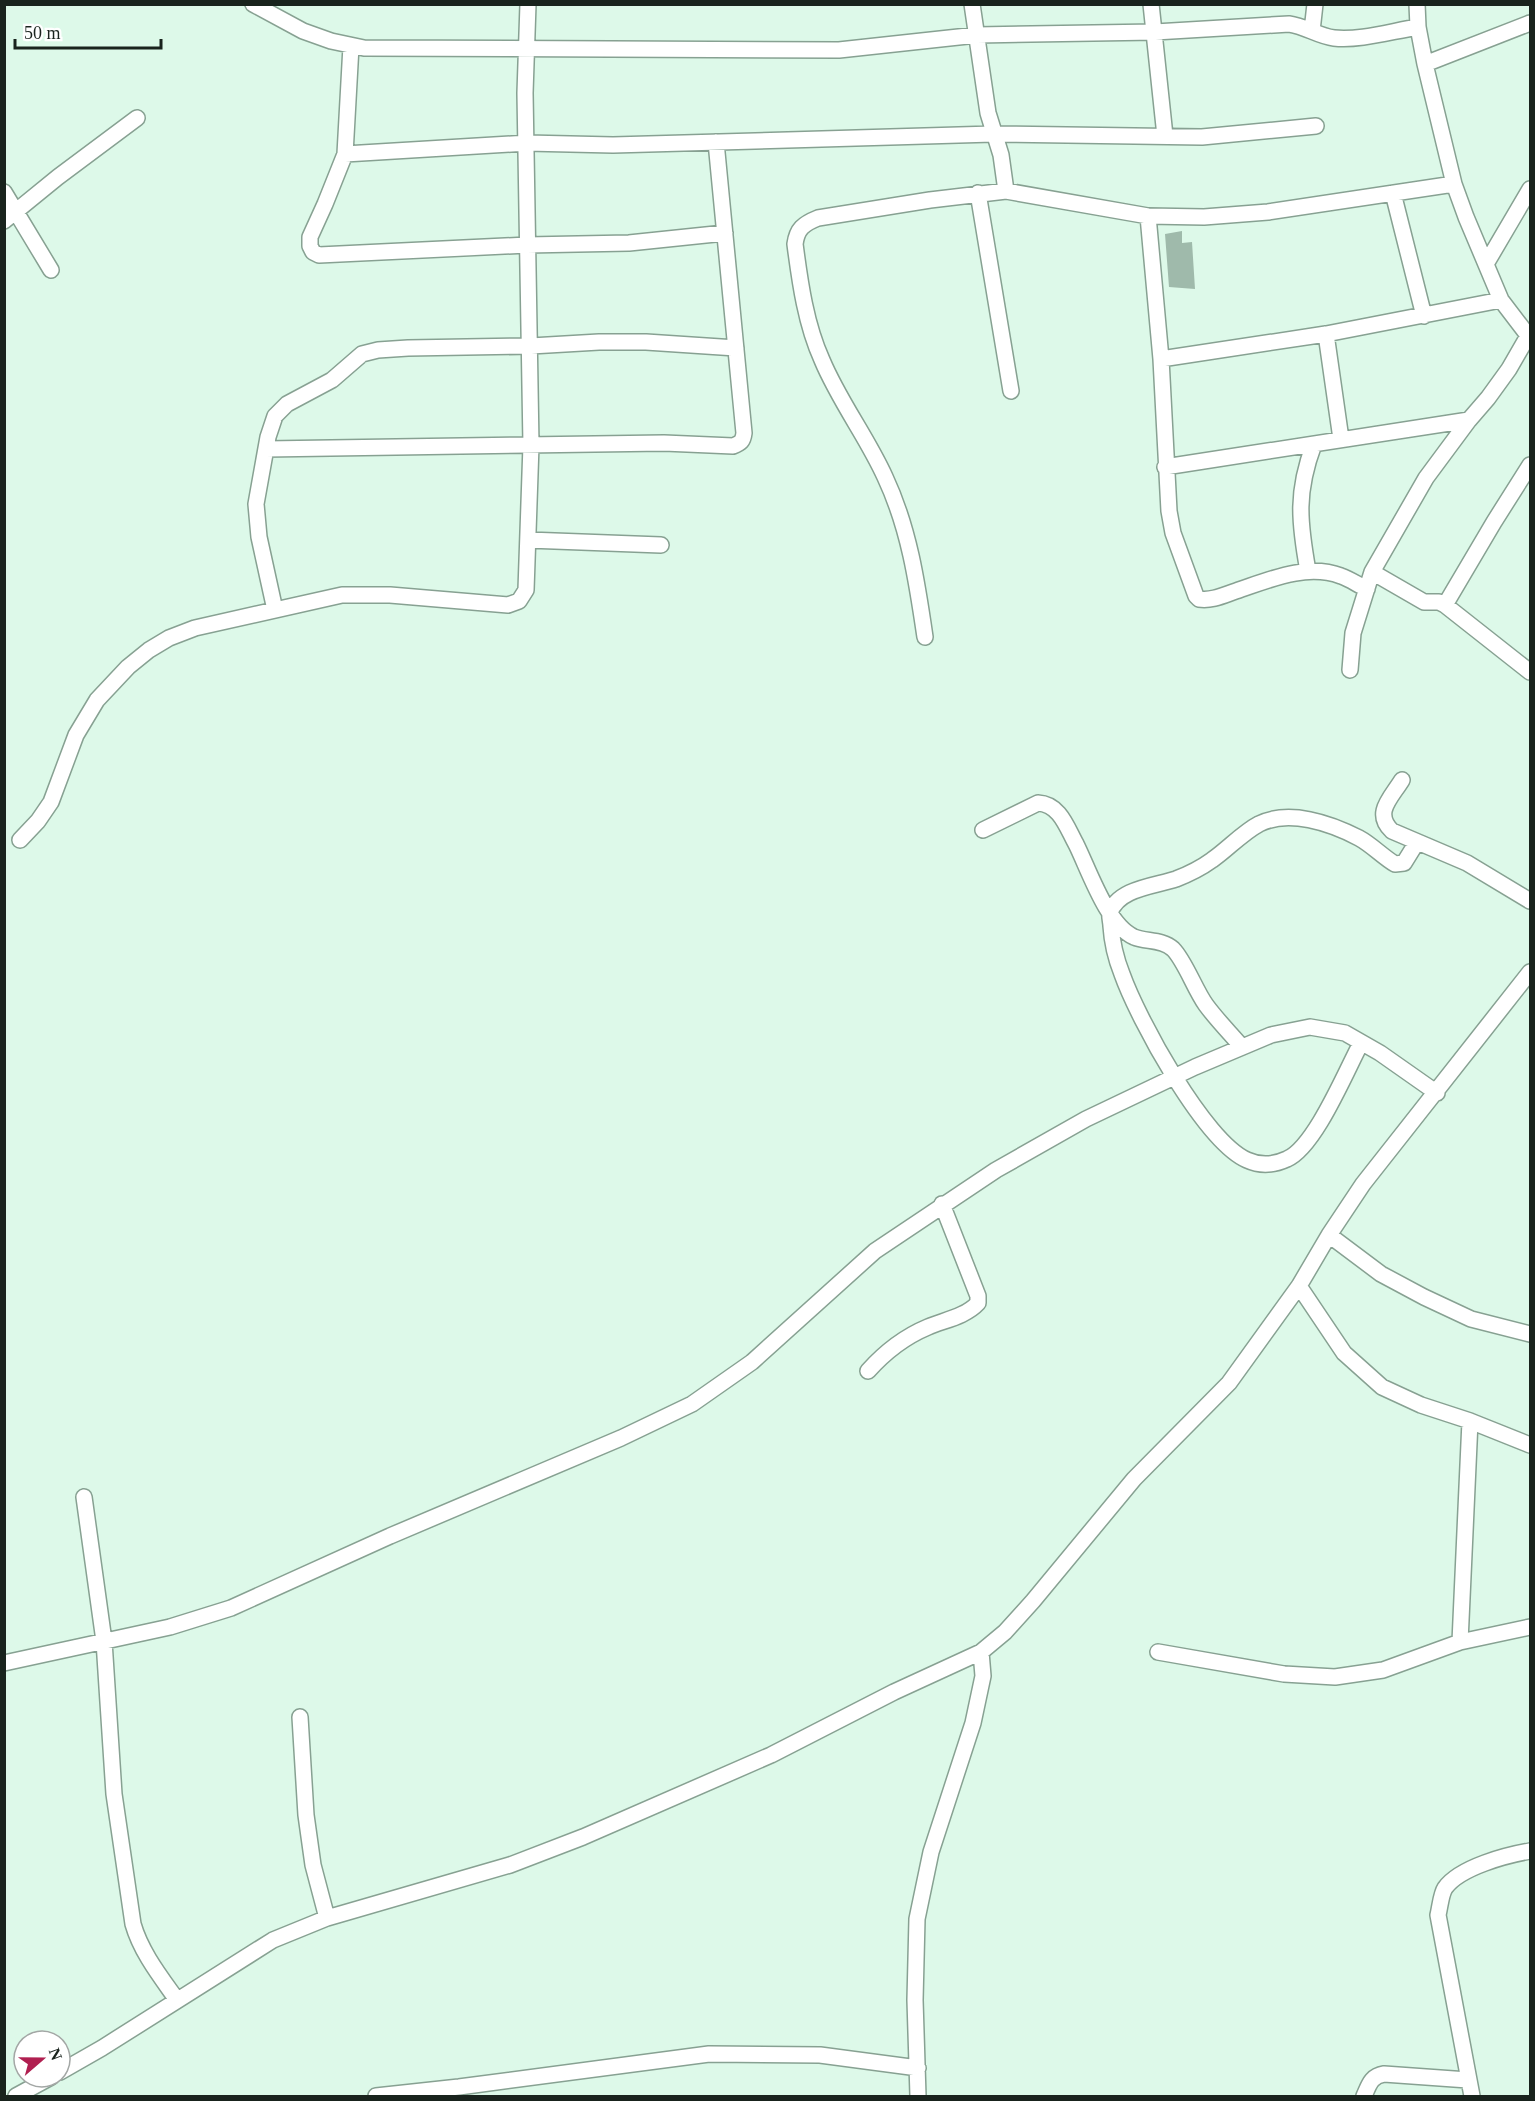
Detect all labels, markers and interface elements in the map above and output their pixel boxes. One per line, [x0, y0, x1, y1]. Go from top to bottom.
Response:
scale bar [15, 12, 160, 50]
text: 50 m [24, 23, 61, 43]
north arrow [12, 2029, 72, 2089]
text: N [46, 2046, 66, 2063]

